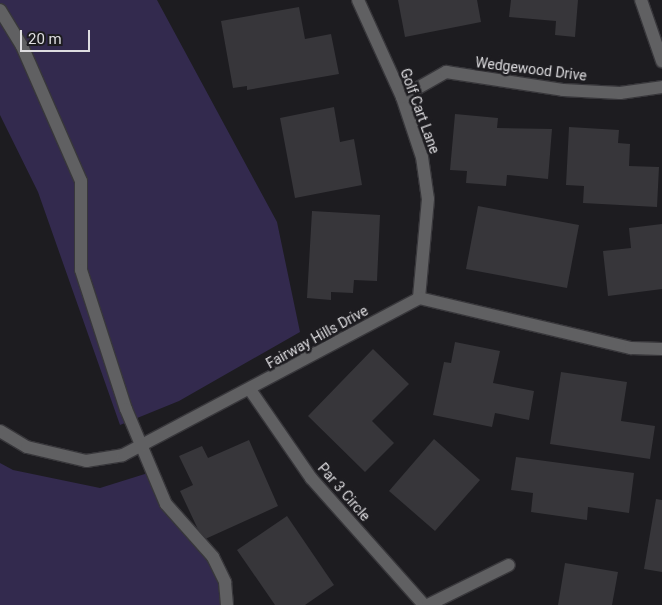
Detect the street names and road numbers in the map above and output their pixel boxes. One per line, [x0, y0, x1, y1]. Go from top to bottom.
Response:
street label: Wedgewood Drive [474, 54, 588, 84]
street label: Golf Cart Lane [397, 66, 443, 156]
street label: Fairway Hills Drive [263, 302, 371, 372]
street label: Par 3 Circle [314, 460, 374, 524]

